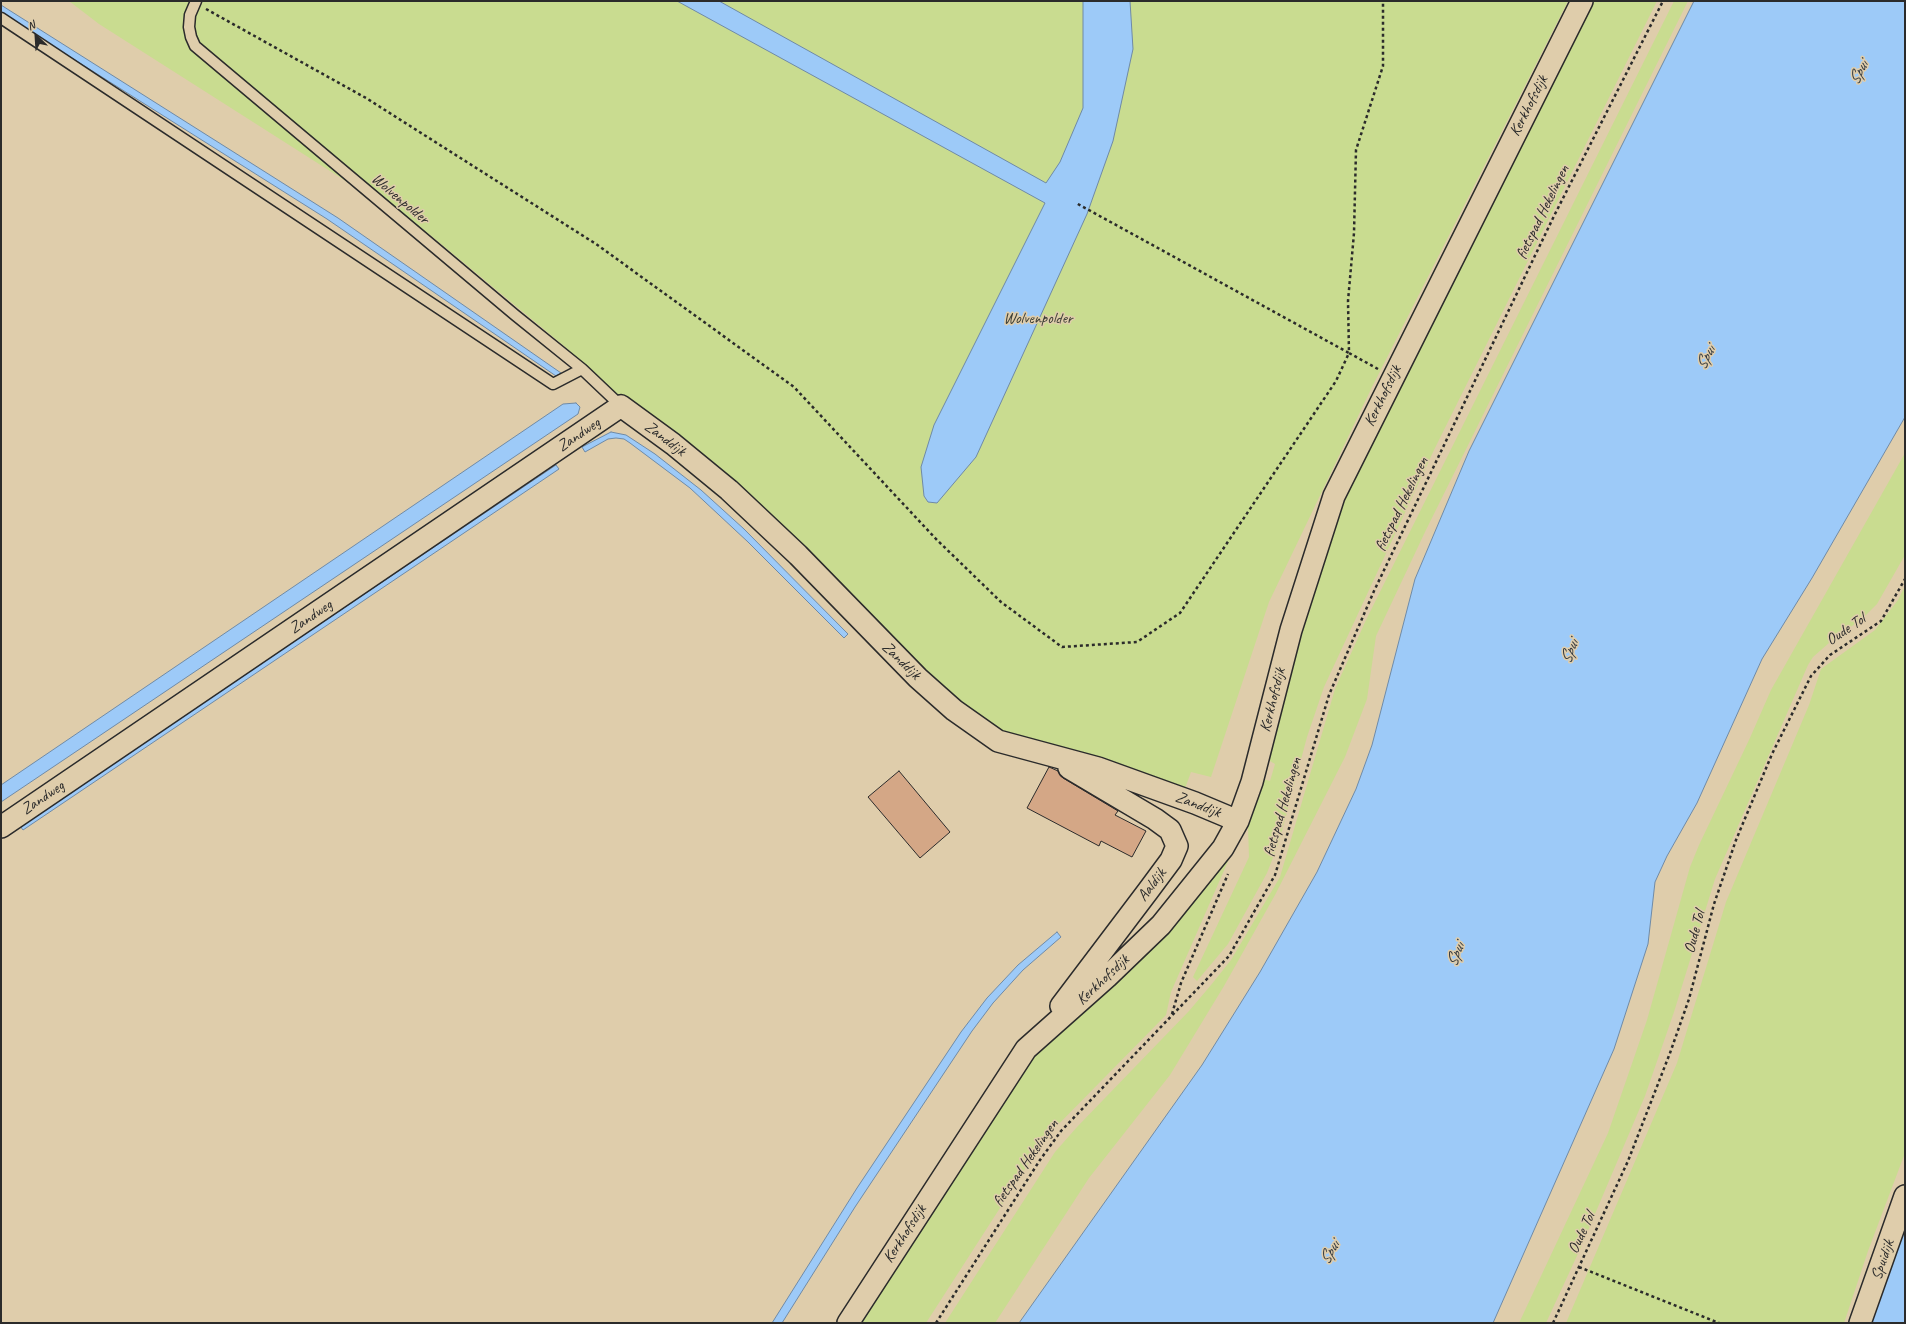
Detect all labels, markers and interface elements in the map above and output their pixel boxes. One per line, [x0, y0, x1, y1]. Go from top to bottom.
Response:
north arrow [16, 16, 56, 56]
text: N [25, 17, 37, 33]
water label: Spui [1844, 58, 1874, 88]
street label: Kerkhofsdijk [1506, 72, 1552, 140]
street label: fietspad Hekelingen [1512, 162, 1574, 262]
street label: Wolvenpolder [367, 169, 433, 229]
park label: Wolvenpolder [1003, 309, 1073, 329]
water label: Spui [1691, 343, 1721, 373]
street label: Kerkhofsdijk [1360, 362, 1406, 430]
street label: Zandweg [554, 414, 604, 456]
street label: Zanddijk [640, 417, 690, 461]
street label: fietspad Hekelingen [1371, 454, 1433, 554]
street label: Zandweg [286, 596, 336, 638]
street label: Oude Tol [1823, 610, 1869, 650]
water label: Spui [1556, 637, 1584, 667]
street label: Zanddijk [877, 638, 925, 684]
street label: Kerkhofsdijk [1256, 666, 1290, 734]
street label: fietspad Hekelingen [1260, 755, 1306, 859]
street label: Zandweg [18, 777, 68, 819]
street label: Zanddijk [1173, 788, 1223, 822]
street label: Aaldijk [1133, 865, 1171, 905]
street label: Oude Tol [1680, 909, 1710, 955]
water label: Spui [1442, 940, 1470, 970]
street label: Kerkhofsdijk [1072, 951, 1134, 1009]
street label: fietspad Hekelingen [989, 1116, 1063, 1210]
street label: Kerkhofsdijk [879, 1201, 931, 1267]
street label: Oude Tol [1564, 1209, 1600, 1257]
water label: Spui [1315, 1238, 1345, 1268]
street label: Spuidijk [1867, 1238, 1899, 1282]

